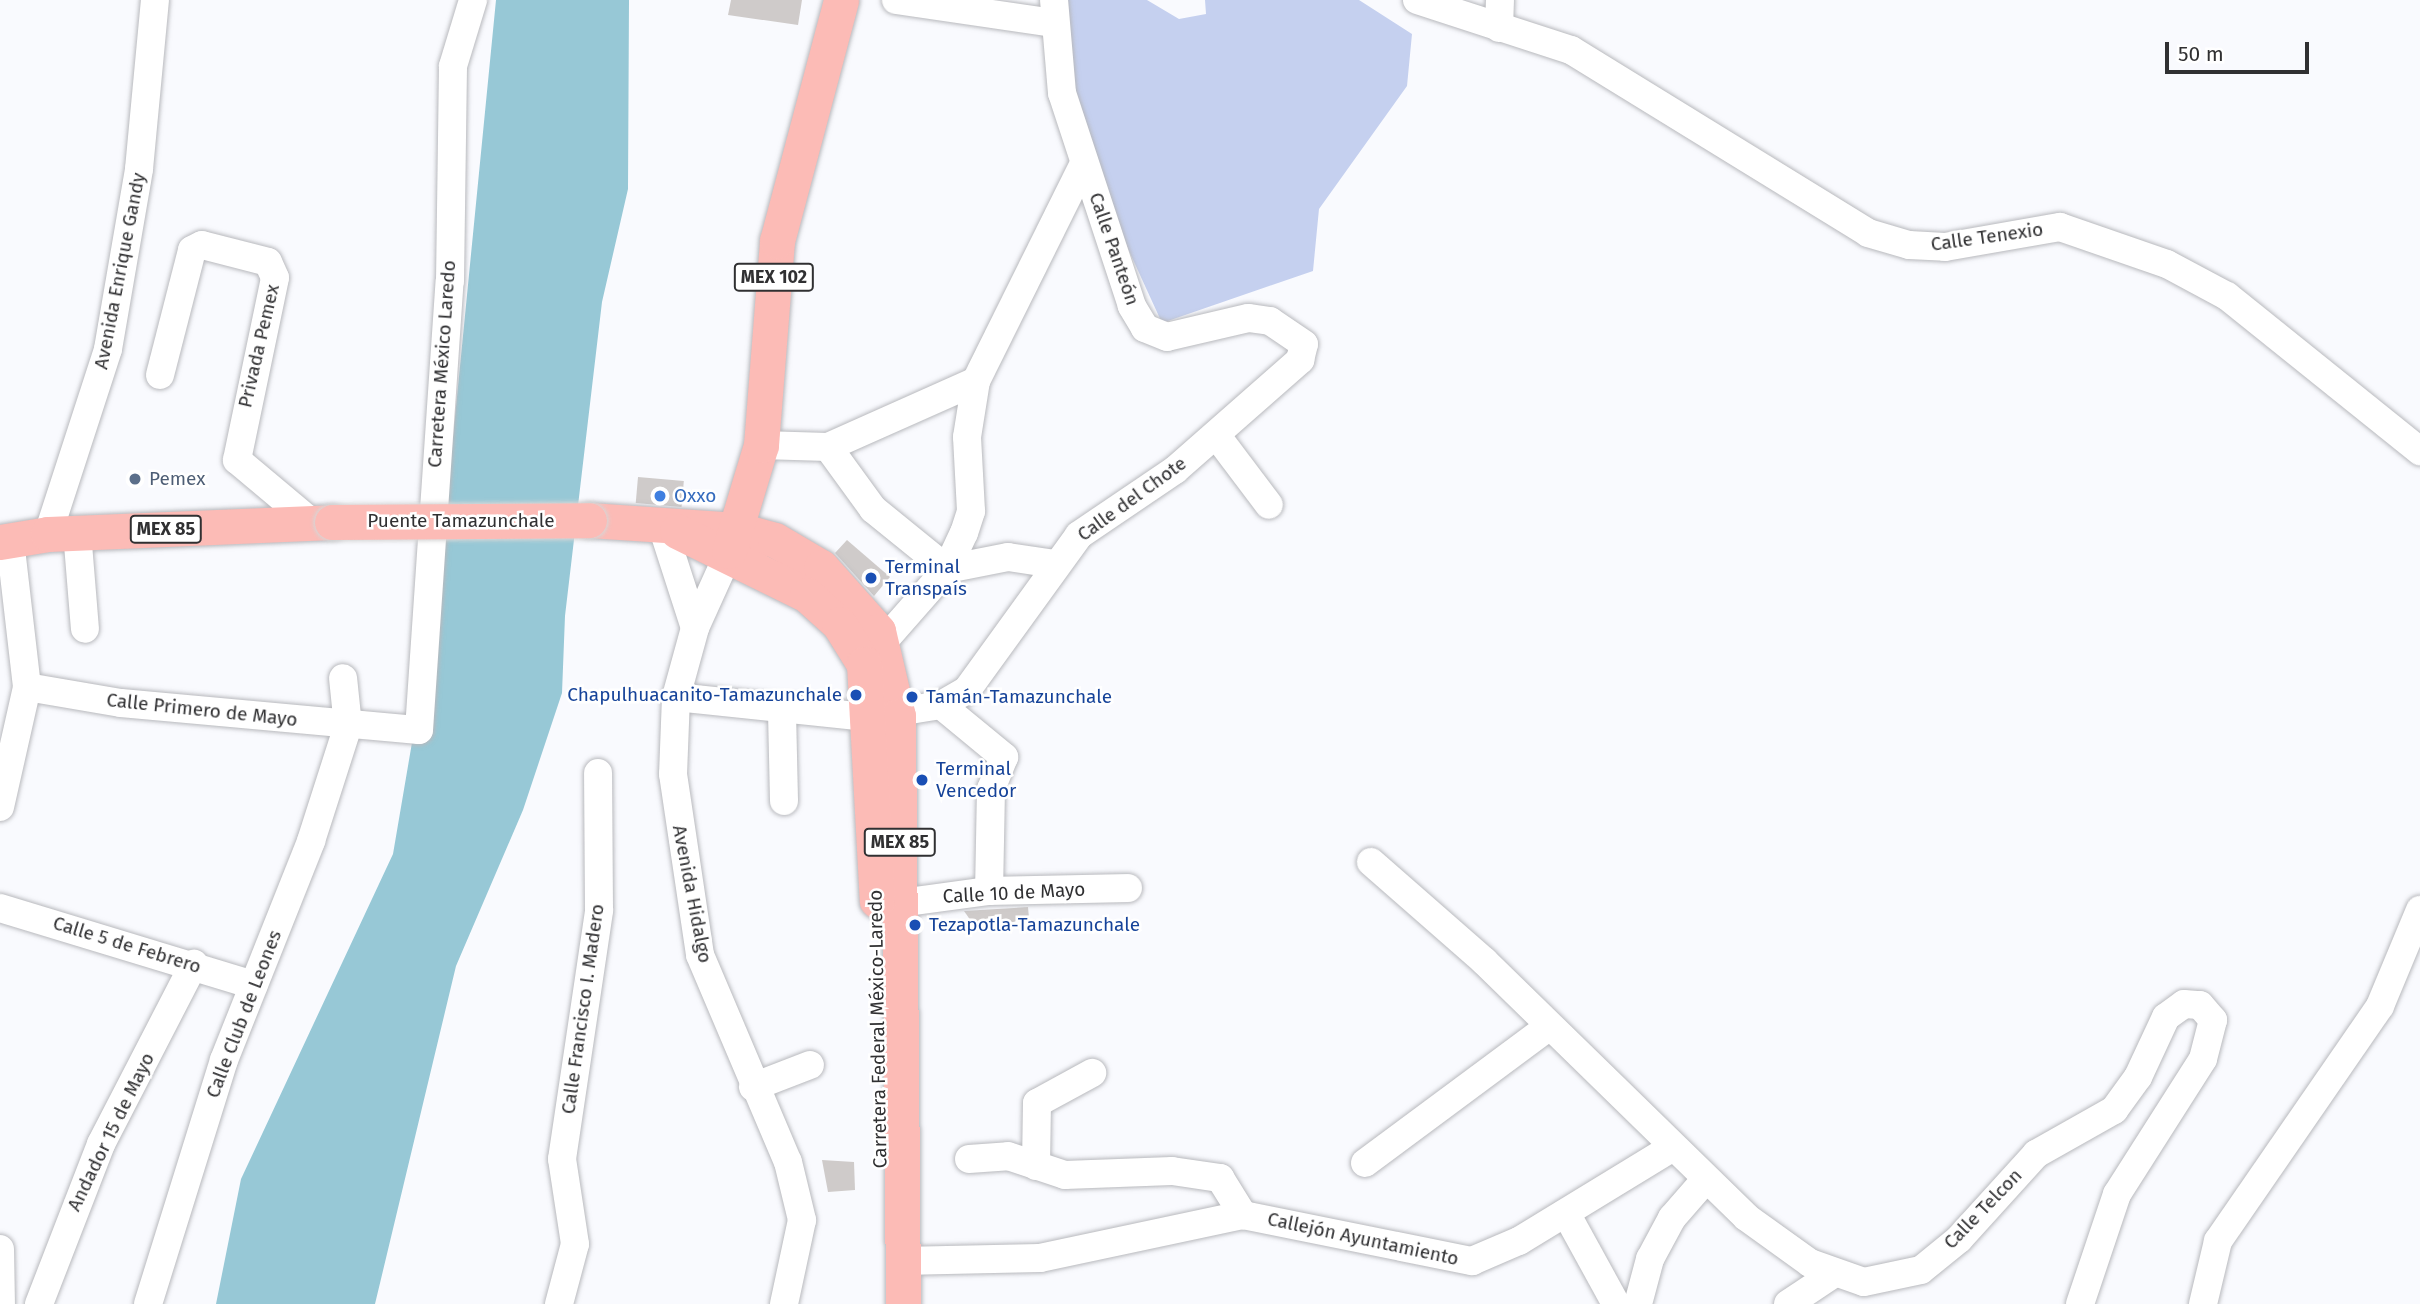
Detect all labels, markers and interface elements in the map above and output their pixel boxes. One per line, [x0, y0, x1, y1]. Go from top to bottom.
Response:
scale bar [2168, 28, 2312, 72]
text: 50 m [2178, 41, 2224, 67]
street label: Avenida Enrique Gandy [90, 171, 150, 371]
street label: Calle Panteón [1084, 190, 1144, 308]
street label: Calle Tenexio [1929, 218, 2045, 256]
street label: Carretera México Laredo [423, 260, 461, 468]
road number: MEX 102 [734, 262, 814, 292]
street label: Privada Pemex [234, 282, 284, 410]
street label: Calle del Chote [1073, 452, 1191, 546]
place label: Pemex [149, 468, 206, 490]
marker: Pemex [127, 471, 143, 487]
place label: Oxxo [674, 485, 716, 507]
marker: Oxxo [652, 488, 668, 504]
street label: Puente Tamazunchale [367, 510, 555, 532]
road number: MEX 85 [129, 514, 203, 544]
place label: Terminal Transpaís [885, 556, 967, 600]
marker: Terminal Transpaís [863, 570, 879, 586]
place label: Chapulhuacanito-Tamazunchale [567, 684, 842, 706]
place label: Tamán-Tamazunchale [926, 686, 1112, 708]
marker: Chapulhuacanito-Tamazunchale [848, 687, 864, 703]
street label: Calle Primero de Mayo [105, 689, 299, 731]
marker: Tamán-Tamazunchale [904, 689, 920, 705]
place label: Terminal Vencedor [936, 758, 1016, 802]
marker: Terminal Vencedor [914, 772, 930, 788]
street label: Avenida Hidalgo [667, 823, 717, 965]
road number: MEX 85 [863, 828, 937, 856]
street label: Calle 10 de Mayo [942, 878, 1086, 908]
street label: Carretera Federal México-Laredo [864, 890, 892, 1168]
street label: Calle Francisco I. Madero [557, 903, 609, 1115]
street label: Calle 5 de Febrero [50, 912, 204, 978]
place label: Tezapotla-Tamazunchale [929, 914, 1140, 936]
marker: Tezapotla-Tamazunchale [907, 917, 923, 933]
street label: Calle Club de Leones [201, 927, 287, 1101]
street label: Andador 15 de Mayo [63, 1049, 159, 1215]
street label: Calle Telcon [1939, 1164, 2027, 1254]
street label: Callejón Ayuntamiento [1265, 1208, 1461, 1270]

